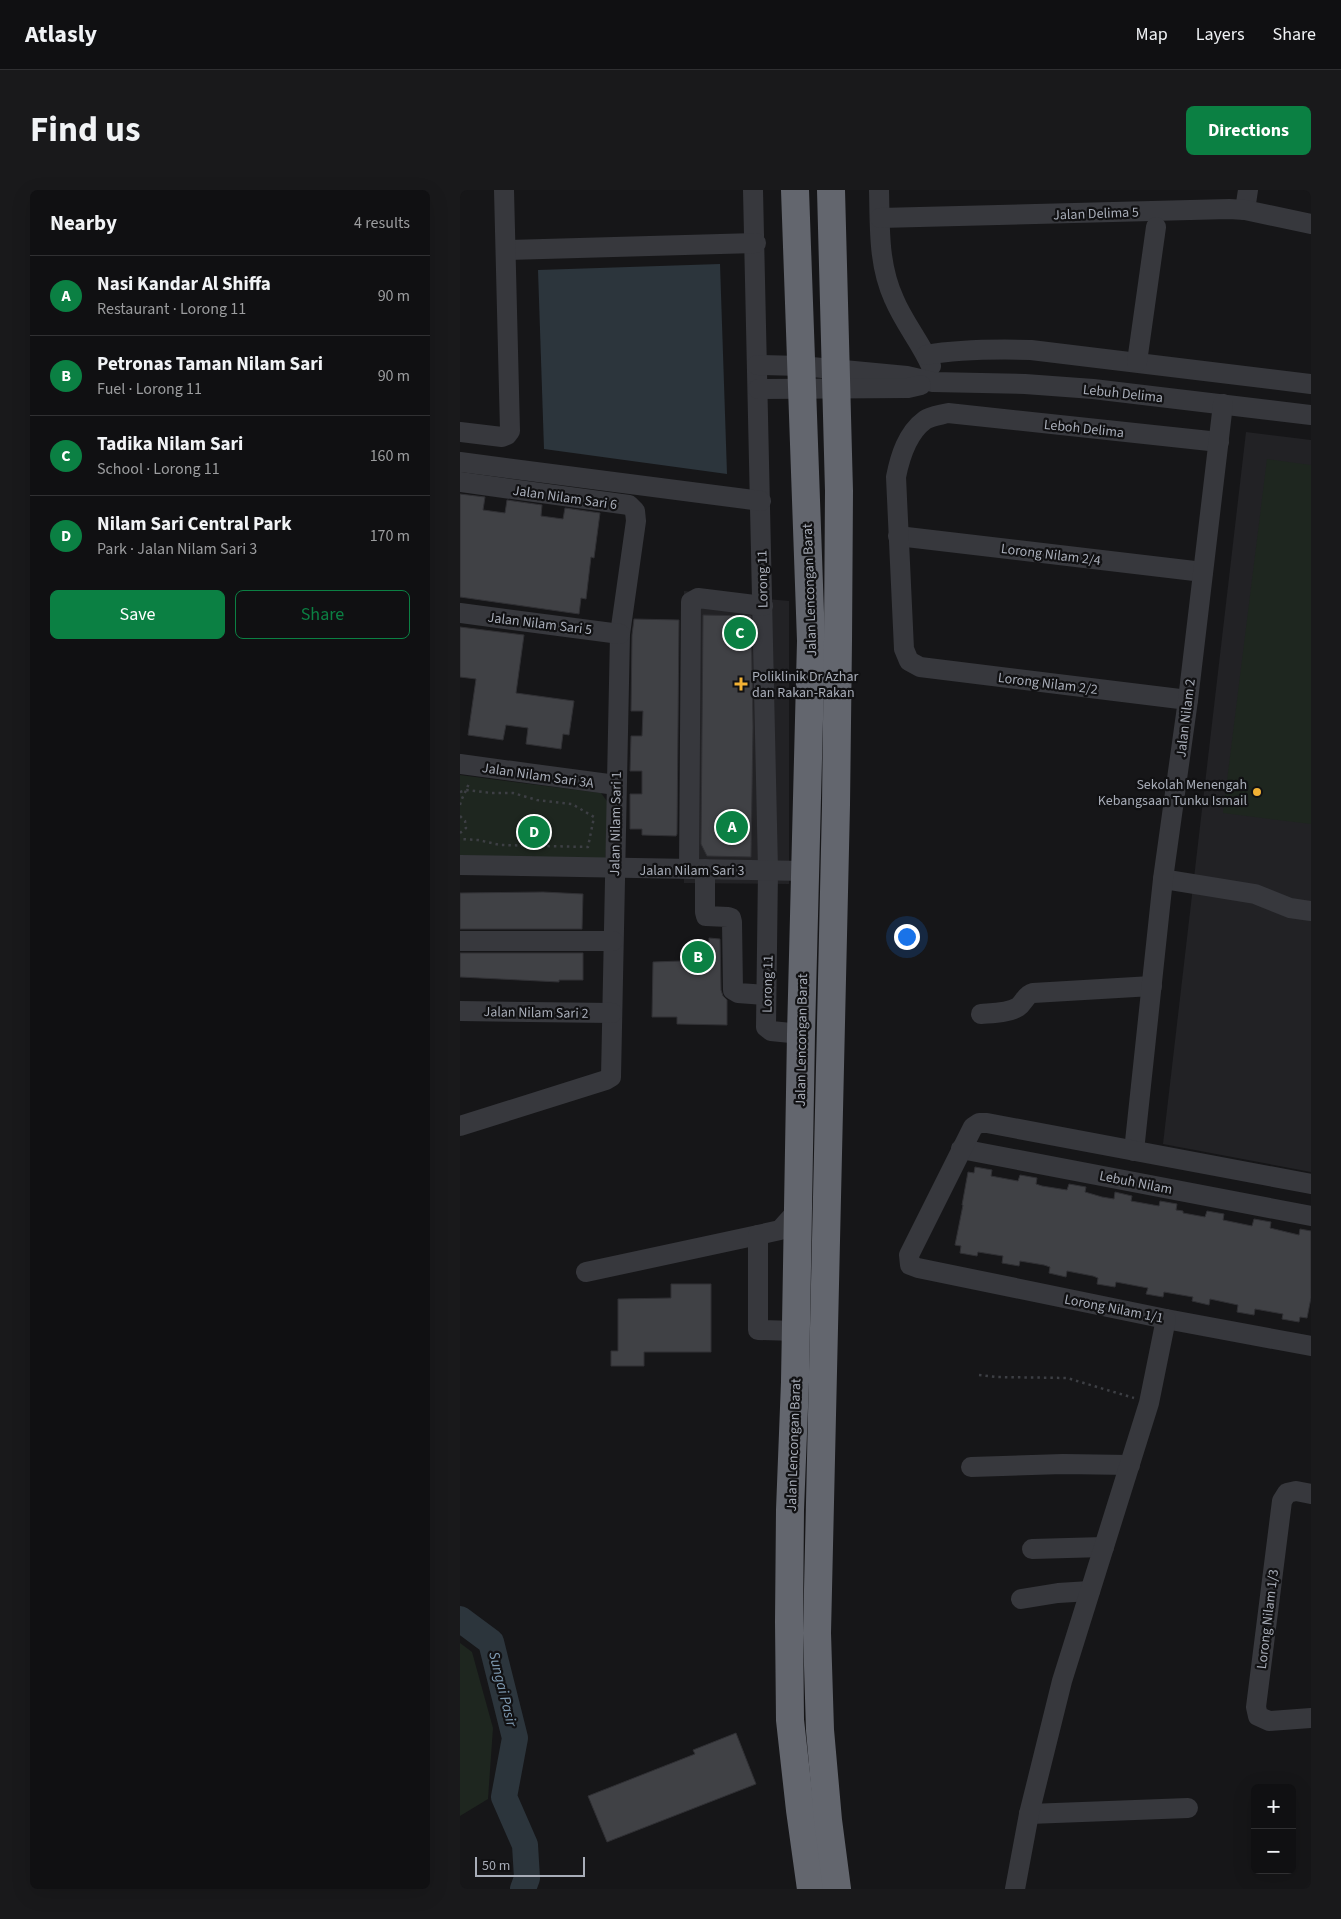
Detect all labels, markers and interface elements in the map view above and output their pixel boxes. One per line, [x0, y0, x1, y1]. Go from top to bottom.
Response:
text: Atlasly [25, 17, 97, 52]
text: Map [1136, 22, 1168, 47]
text: Layers [1196, 22, 1245, 47]
text: Share [1273, 22, 1316, 47]
text: Find us [30, 105, 140, 155]
button: Directions [1186, 106, 1311, 155]
street label: Jalan Delima 5 [1053, 203, 1139, 225]
text: Nearby [50, 208, 117, 238]
text: 4 results [354, 212, 410, 234]
text: Nasi Kandar Al Shiffa [97, 271, 271, 298]
text: A [61, 285, 71, 307]
text: 90 m [378, 285, 410, 307]
text: Restaurant · Lorong 11 [97, 298, 246, 320]
text: Petronas Taman Nilam Sari [97, 351, 323, 378]
text: B [61, 365, 71, 387]
text: 90 m [378, 365, 410, 387]
text: Fuel · Lorong 11 [97, 378, 202, 400]
street label: Lebuh Delima [1082, 380, 1164, 408]
street label: Leboh Delima [1043, 415, 1125, 443]
text: Tadika Nilam Sari [97, 431, 243, 458]
text: C [61, 445, 71, 467]
text: 160 m [370, 445, 410, 467]
text: School · Lorong 11 [97, 458, 220, 480]
street label: Jalan Nilam Sari 6 [511, 481, 618, 515]
text: Nilam Sari Central Park [97, 511, 292, 538]
street label: Jalan Lencongan Barat [798, 523, 822, 657]
text: D [61, 525, 71, 547]
text: 170 m [370, 525, 410, 547]
text: Park · Jalan Nilam Sari 3 [97, 538, 257, 560]
street label: Lorong Nilam 2/4 [1000, 539, 1102, 571]
street label: Lorong 11 [752, 550, 774, 608]
button: Save [50, 590, 225, 639]
button: Share [235, 590, 410, 639]
street label: Jalan Nilam Sari 5 [487, 608, 593, 640]
pin: C [724, 614, 756, 652]
place label: Poliklinik Dr Azhar dan Rakan-Rakan [752, 667, 858, 703]
street label: Lorong Nilam 2/2 [997, 668, 1099, 700]
marker: Poliklinik Dr Azhar dan Rakan-Rakan [734, 677, 748, 691]
street label: Jalan Nilam 2 [1171, 677, 1201, 759]
street label: Jalan Nilam Sari 3A [481, 758, 595, 794]
street label: Jalan Nilam Sari 1 [605, 771, 627, 877]
place label: Sekolah Menengah Kebangsaan Tunku Ismail [1098, 775, 1247, 811]
marker: Sekolah Menengah Kebangsaan Tunku Ismail [1251, 786, 1263, 798]
pin: A [716, 808, 748, 846]
pin: D [518, 813, 550, 851]
street label: Jalan Nilam Sari 3 [640, 861, 745, 881]
your location [894, 924, 920, 950]
pin: B [682, 938, 714, 976]
street label: Lorong 11 [757, 955, 779, 1013]
street label: Jalan Lencongan Barat [791, 973, 813, 1107]
street label: Jalan Nilam Sari 2 [483, 1002, 589, 1024]
street label: Lebuh Nilam [1098, 1166, 1174, 1200]
street label: Lorong Nilam 1/1 [1063, 1290, 1165, 1328]
street label: Jalan Lencongan Barat [782, 1378, 806, 1512]
street label: Lorong Nilam 1/3 [1252, 1568, 1284, 1670]
water label: Sungai Pasir [483, 1649, 522, 1730]
map controls [1251, 1784, 1296, 1874]
button: + [1251, 1784, 1296, 1829]
button: − [1251, 1829, 1296, 1874]
scale bar [475, 1854, 585, 1877]
text: 50 m [482, 1856, 510, 1876]

